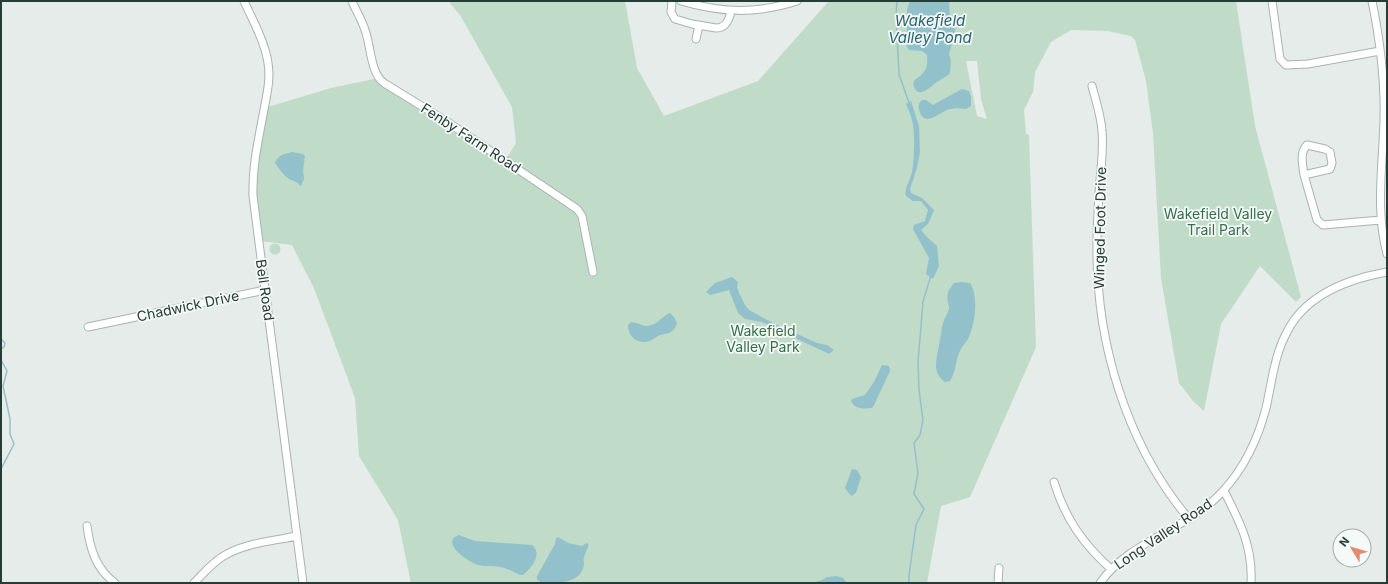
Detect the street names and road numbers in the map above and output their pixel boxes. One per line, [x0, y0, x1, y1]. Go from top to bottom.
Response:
street label: Fenby Farm Road [418, 99, 524, 176]
street label: Winged Foot Drive [1090, 167, 1109, 289]
street label: Bell Road [253, 258, 278, 322]
street label: Chadwick Drive [135, 286, 241, 325]
street label: Long Valley Road [1111, 495, 1215, 573]

